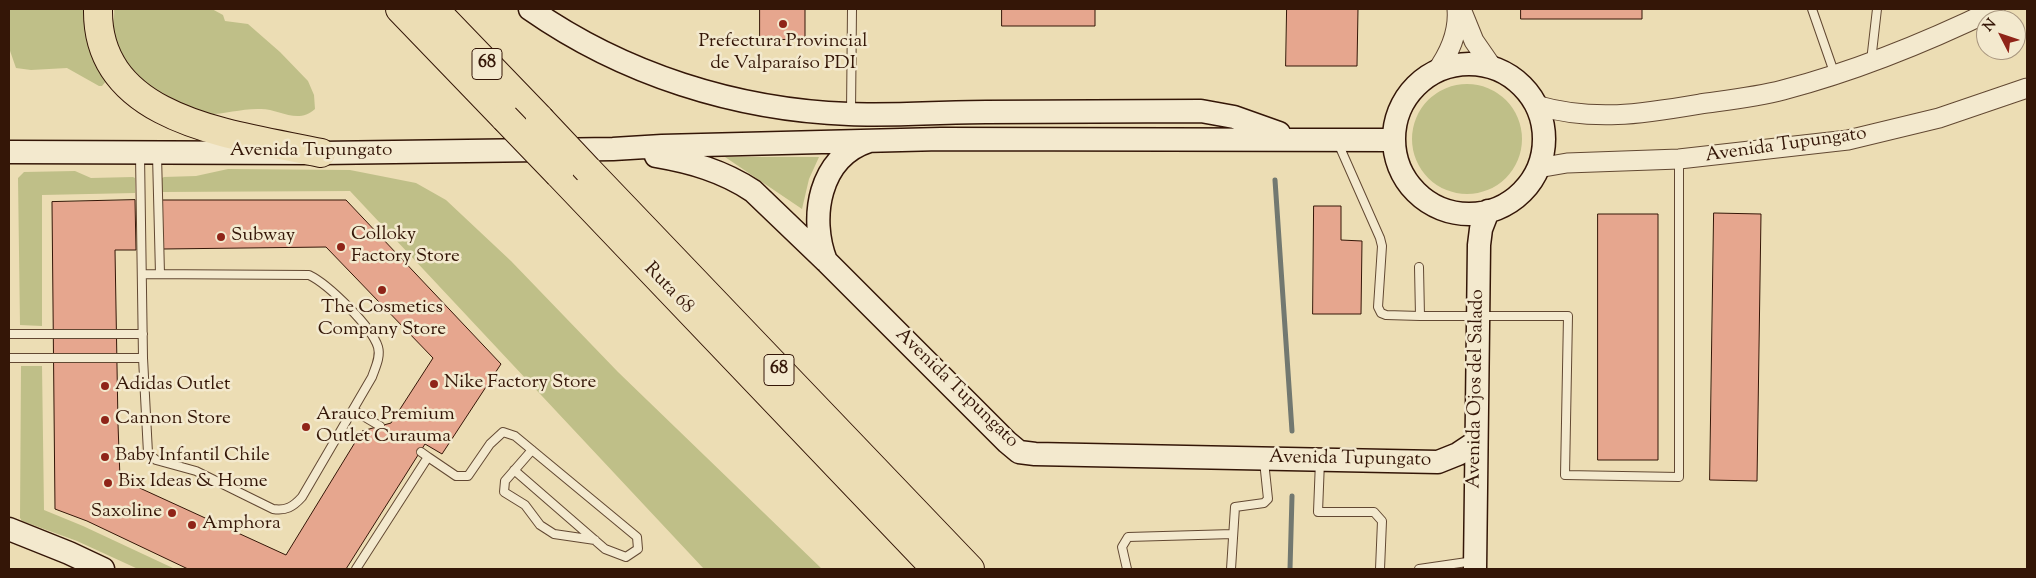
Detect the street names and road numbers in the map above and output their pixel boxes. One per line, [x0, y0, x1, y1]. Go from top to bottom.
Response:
road number: 68 [472, 49, 502, 80]
street label: Avenida Tupungato [1704, 123, 1868, 169]
street label: Avenida Tupungato [230, 141, 392, 163]
street label: Ruta 68 [638, 259, 698, 319]
street label: Avenida Ojos del Salado [1464, 289, 1490, 489]
street label: Avenida Tupungato [890, 324, 1022, 454]
road number: 68 [764, 354, 794, 386]
street label: Avenida Tupungato [1269, 447, 1431, 473]

